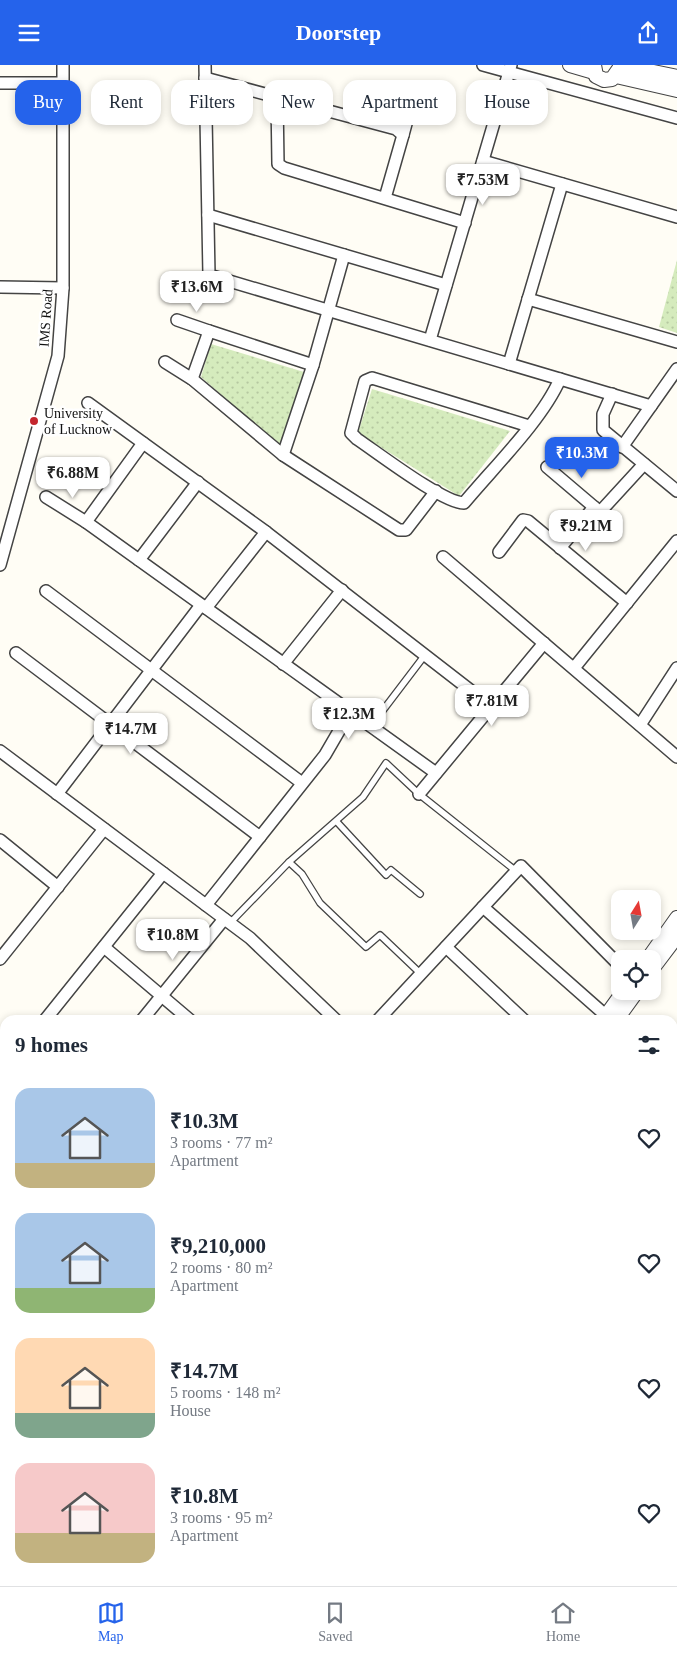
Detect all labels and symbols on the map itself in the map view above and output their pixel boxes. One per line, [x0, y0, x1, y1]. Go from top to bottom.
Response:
pin: ₹7.53M [442, 163, 524, 206]
pin: ₹13.6M [156, 271, 238, 313]
street label: IMS Road [36, 289, 56, 347]
place label: University of Lucknow [44, 406, 113, 437]
marker: University of Lucknow [28, 415, 40, 427]
pin: ₹10.3M [541, 437, 623, 479]
pin: ₹6.88M [32, 457, 114, 499]
pin: ₹9.21M [545, 509, 627, 552]
pin: ₹7.81M [451, 685, 533, 727]
pin: ₹12.3M [308, 697, 390, 740]
pin: ₹14.7M [90, 713, 172, 755]
north arrow [611, 890, 661, 940]
pin: ₹10.8M [132, 919, 214, 961]

